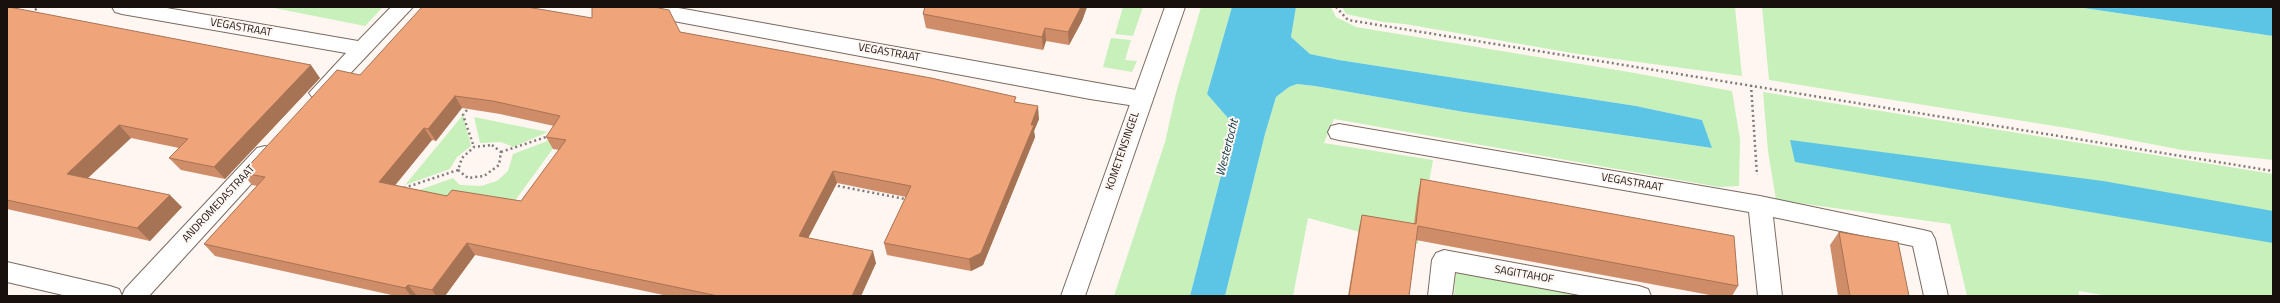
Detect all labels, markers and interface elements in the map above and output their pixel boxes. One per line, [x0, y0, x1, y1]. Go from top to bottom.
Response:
street label: VEGASTRAAT [209, 16, 273, 40]
street label: VEGASTRAAT [857, 41, 921, 65]
street label: KOMETENSINGEL [1103, 110, 1143, 192]
water label: Westertocht [1214, 118, 1242, 178]
street label: ANDROMEDASTRAAT [180, 163, 258, 245]
street label: VEGASTRAAT [1600, 171, 1664, 195]
street label: SAGITTAHOF [1493, 263, 1555, 287]

